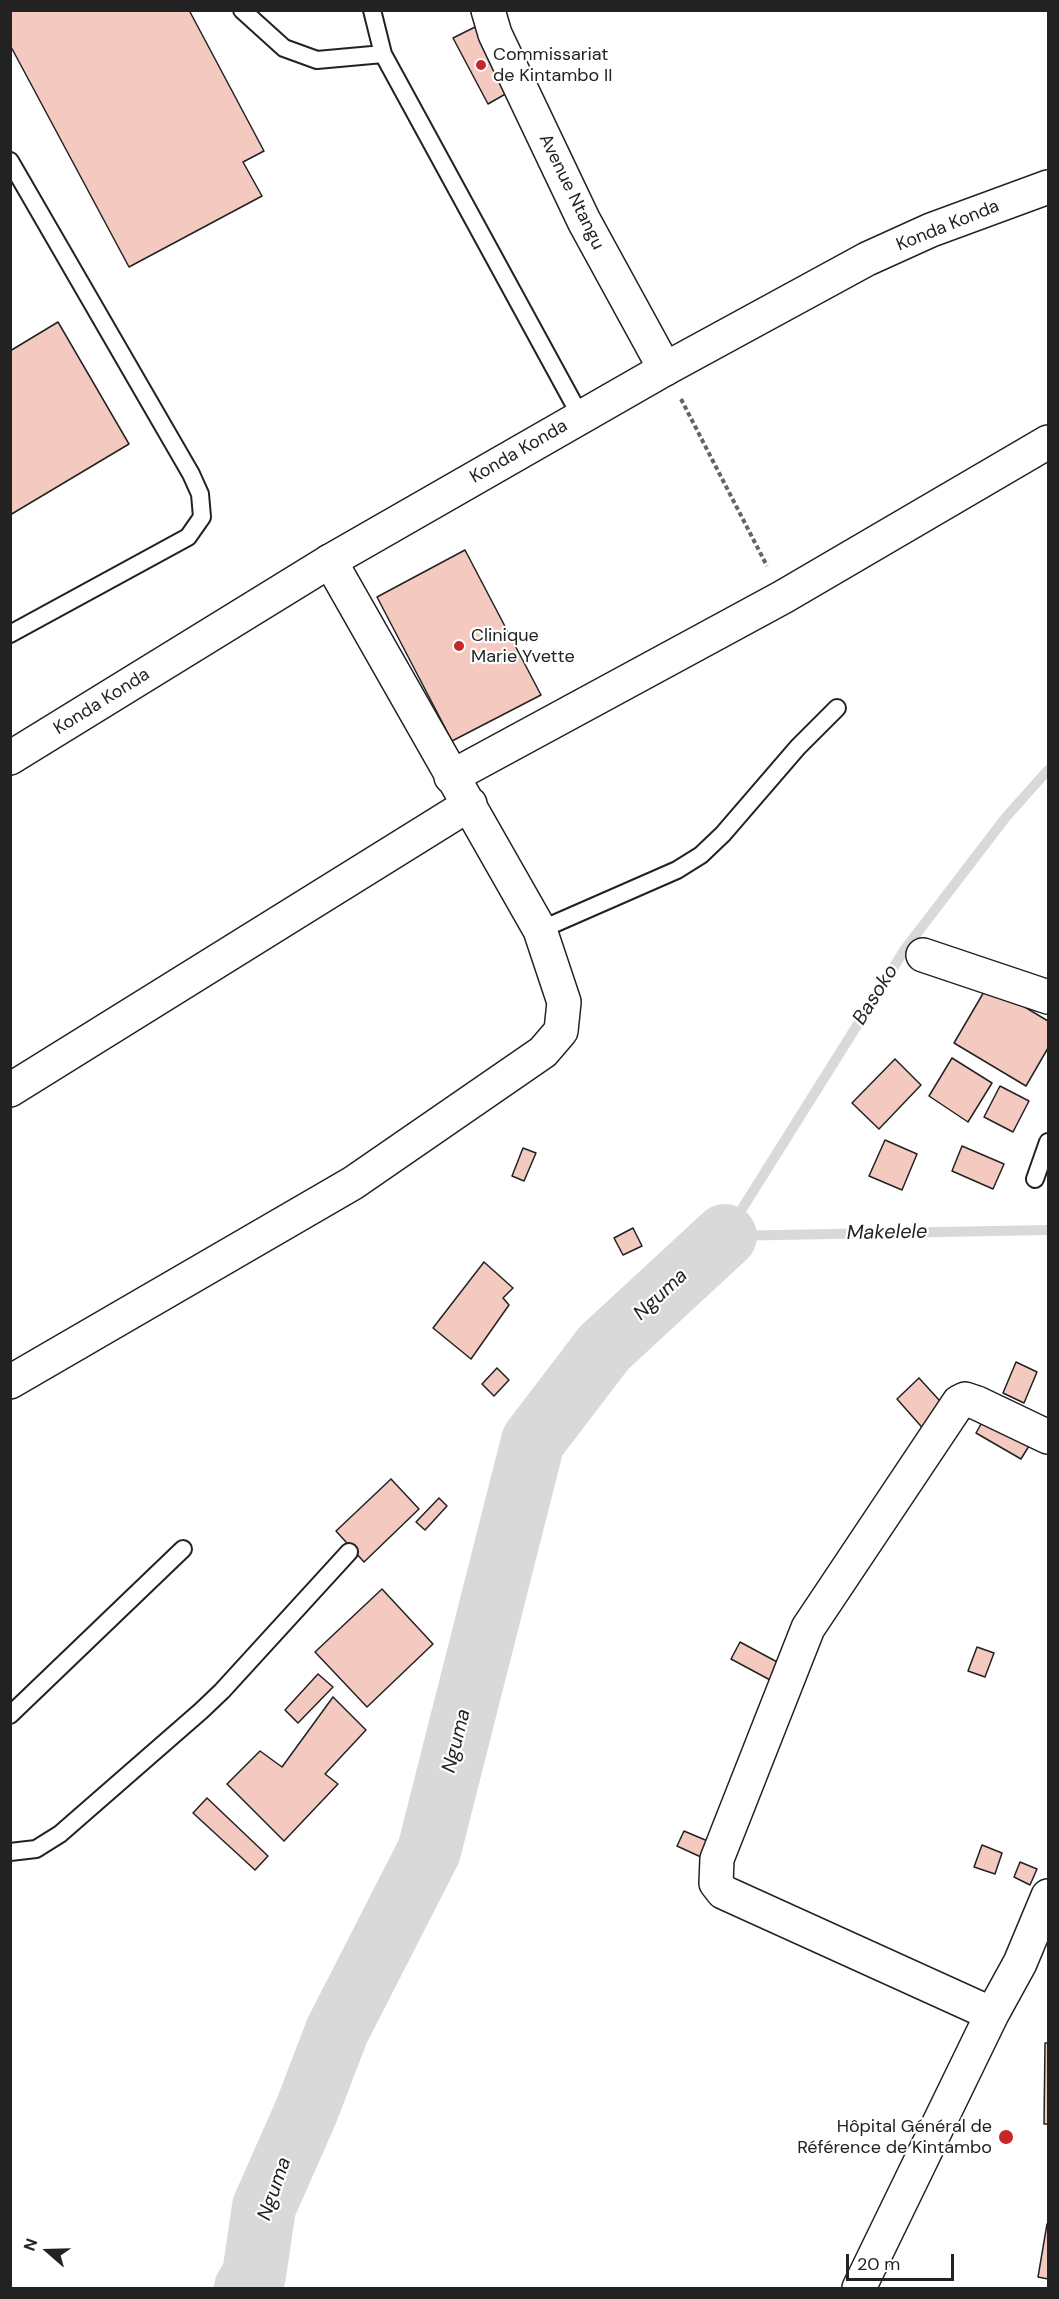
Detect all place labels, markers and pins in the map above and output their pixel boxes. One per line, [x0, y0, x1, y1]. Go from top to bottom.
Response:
place label: Commissariat de Kintambo II [493, 44, 613, 86]
marker: Commissariat de Kintambo II [474, 58, 488, 72]
place label: Clinique Marie Yvette [471, 625, 575, 668]
marker: Clinique Marie Yvette [452, 639, 466, 653]
place label: Hôpital Général de Référence de Kintambo [797, 2116, 992, 2158]
marker: Hôpital Général de Référence de Kintambo [997, 2128, 1015, 2146]

